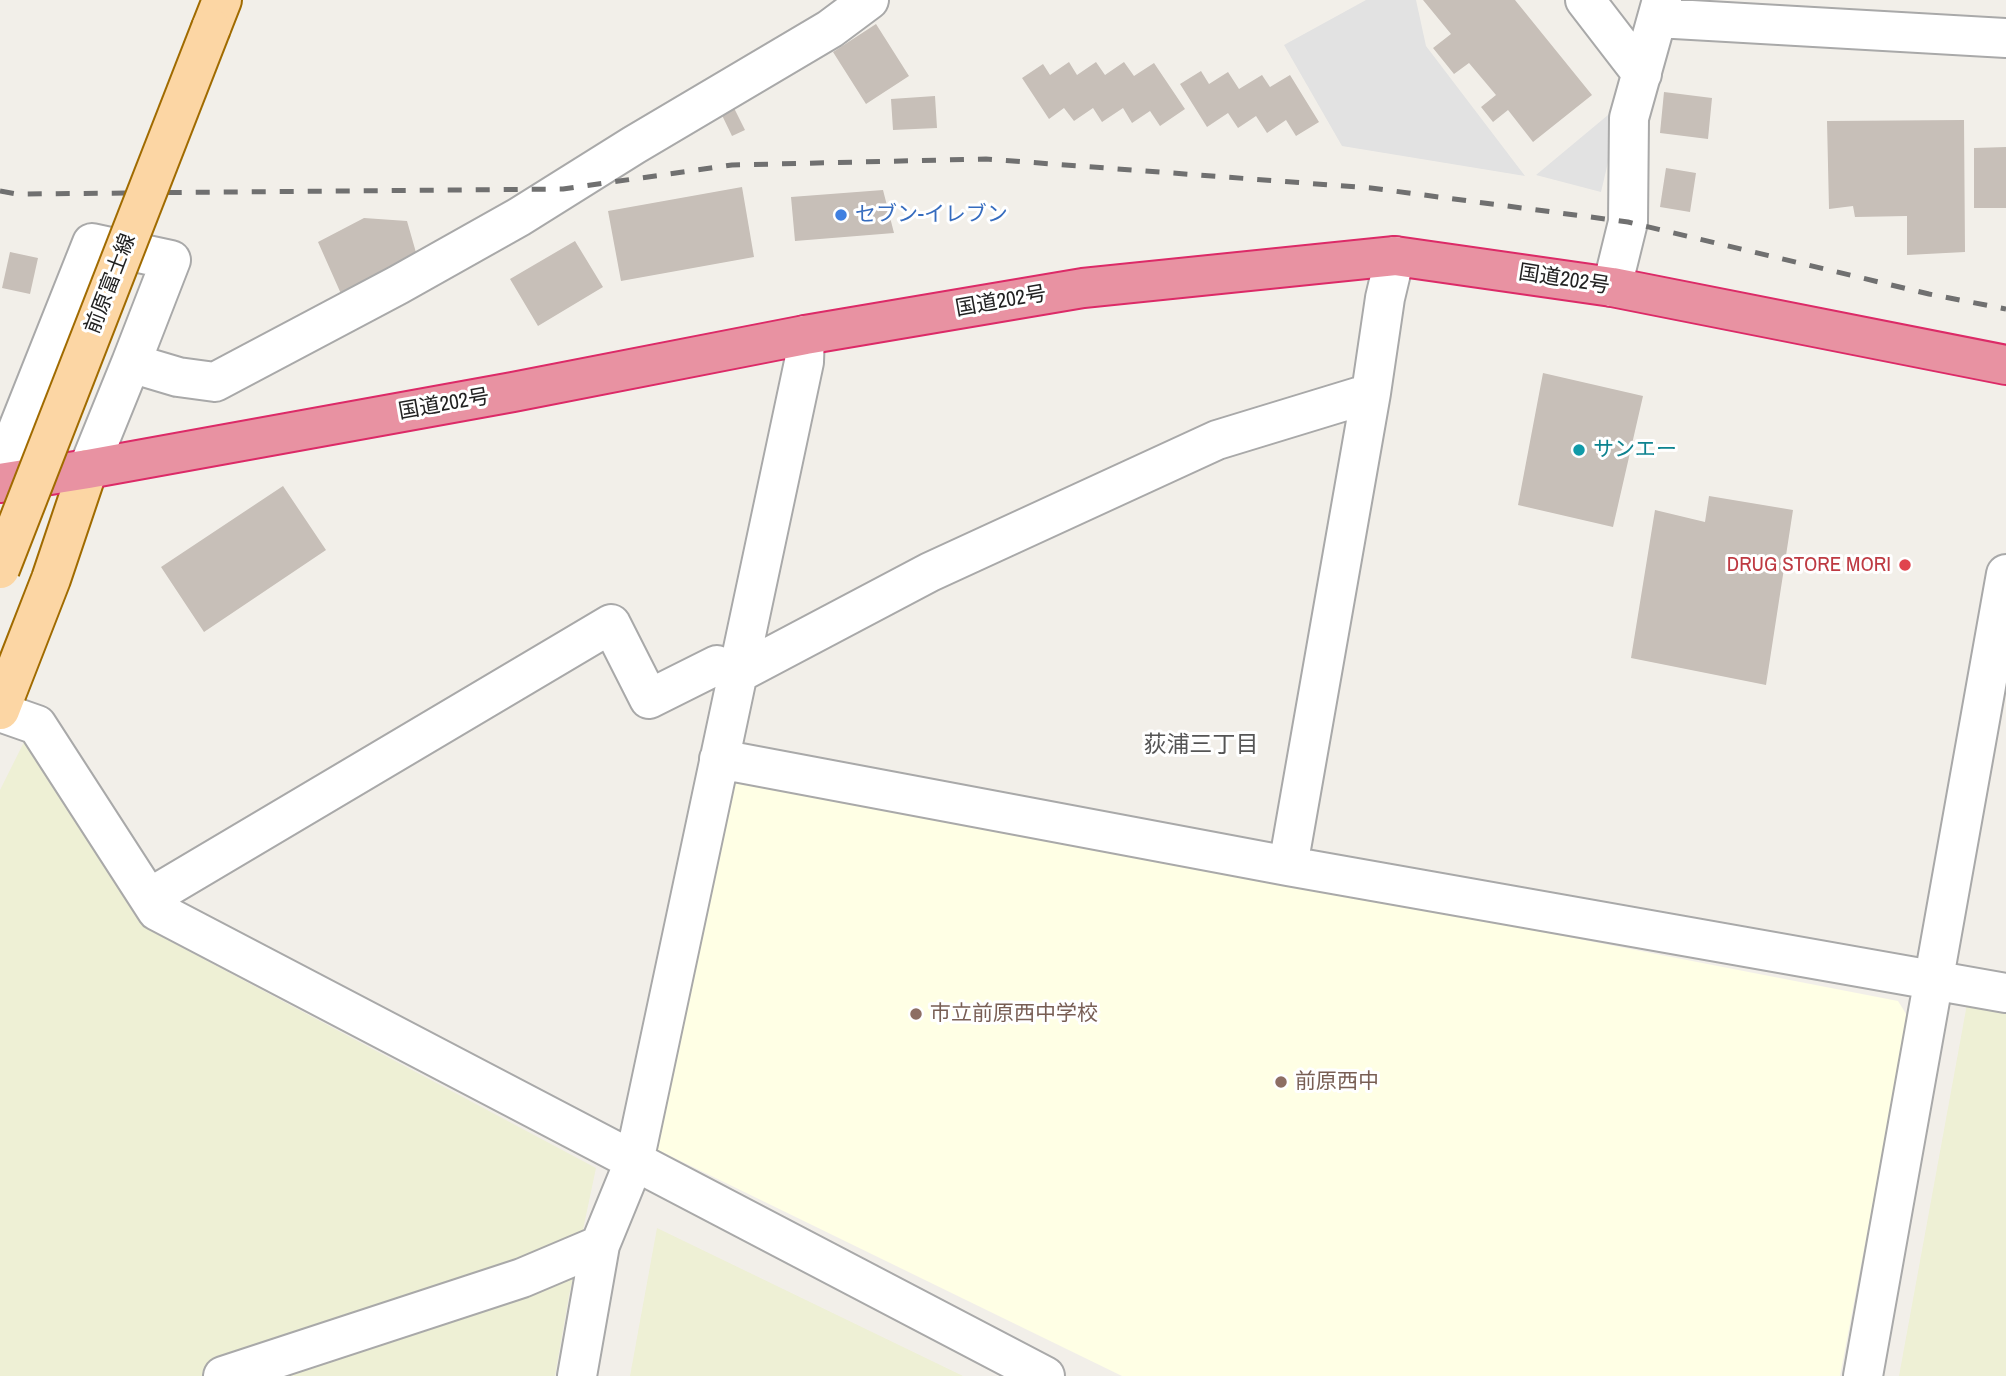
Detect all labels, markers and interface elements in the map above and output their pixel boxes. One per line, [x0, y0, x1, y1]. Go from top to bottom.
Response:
place label: セブン-イレブン [855, 202, 1008, 228]
marker: セブン-イレブン [833, 207, 849, 223]
street label: 前原富士線 [80, 230, 142, 338]
street label: 国道202号 [1517, 260, 1611, 300]
street label: 国道202号 [954, 282, 1048, 322]
street label: 国道202号 [397, 385, 491, 425]
place label: サンエー [1593, 437, 1677, 463]
marker: サンエー [1571, 442, 1587, 458]
place label: DRUG STORE MORI [1727, 552, 1891, 578]
marker: DRUG STORE MORI [1897, 557, 1913, 573]
district label: 荻浦三丁目 [1144, 732, 1258, 760]
place label: 市立前原西中学校 [930, 1001, 1098, 1027]
marker: 市立前原西中学校 [908, 1006, 924, 1022]
place label: 前原西中 [1295, 1069, 1379, 1095]
marker: 前原西中 [1273, 1074, 1289, 1090]

